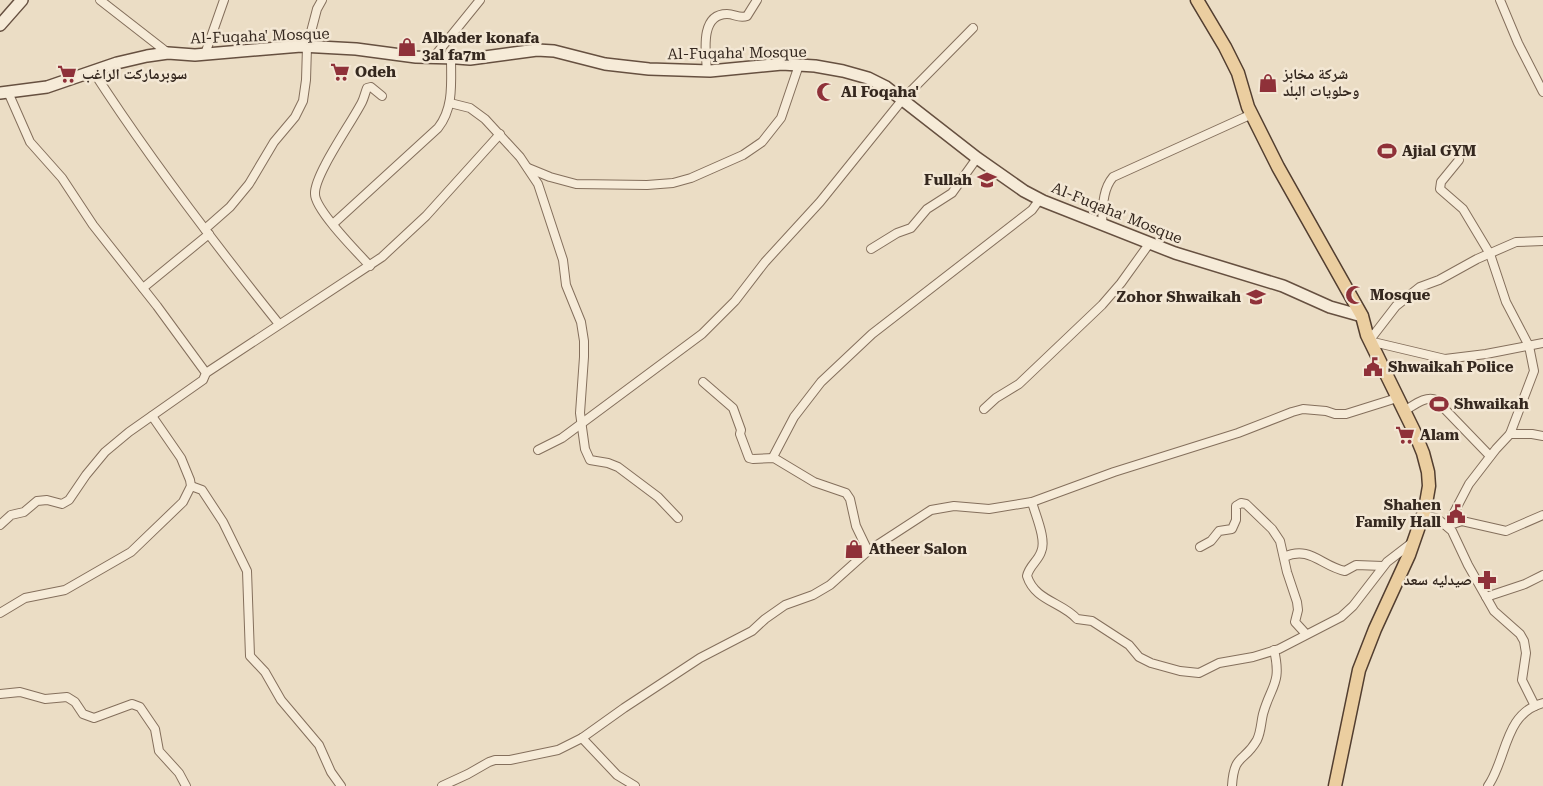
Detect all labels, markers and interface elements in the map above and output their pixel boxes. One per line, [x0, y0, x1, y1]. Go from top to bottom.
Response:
street label: Al-Fuqaha' Mosque [190, 25, 330, 47]
place label: Albader konafa 3al fa7m [422, 29, 539, 64]
shop icon: Albader konafa 3al fa7m [396, 36, 418, 58]
street label: Al-Fuqaha' Mosque [667, 43, 807, 63]
supermarket icon: Odeh [329, 61, 351, 83]
supermarket icon: سوبرماركت الراغب [56, 63, 78, 85]
place label: Odeh [355, 63, 396, 81]
place label: سوبرماركت الراغب [82, 65, 187, 83]
place label: شركة مخابز وحلويات البلد [1282, 65, 1359, 100]
shop icon: شركة مخابز وحلويات البلد [1257, 72, 1279, 94]
mosque icon: Al Foqaha' [815, 81, 837, 103]
place label: Al Foqaha' [841, 83, 919, 101]
sports icon: Ajial GYM [1376, 140, 1398, 162]
place label: Ajial GYM [1402, 142, 1477, 160]
school or university icon: Fullah [976, 169, 998, 191]
place label: Fullah [924, 171, 972, 189]
street label: Al-Fuqaha' Mosque [1049, 179, 1185, 247]
mosque icon: Mosque [1344, 284, 1366, 306]
school or university icon: Zohor Shwaikah [1245, 286, 1267, 308]
place label: Mosque [1370, 286, 1431, 304]
place label: Zohor Shwaikah [1117, 288, 1241, 306]
public building icon: Shwaikah Police [1362, 356, 1384, 378]
place label: Shwaikah Police [1388, 358, 1514, 376]
sports icon: Shwaikah [1428, 393, 1450, 415]
place label: Shwaikah [1454, 395, 1529, 413]
supermarket icon: Alam [1394, 424, 1416, 446]
place label: Alam [1420, 426, 1460, 444]
place label: Shahen Family Hall [1355, 496, 1441, 531]
public building icon: Shahen Family Hall [1445, 503, 1467, 525]
shop icon: Atheer Salon [843, 538, 865, 560]
place label: Atheer Salon [869, 540, 967, 558]
pharmacy icon: صيدليه سعد [1476, 569, 1498, 591]
place label: صيدليه سعد [1403, 571, 1472, 589]

